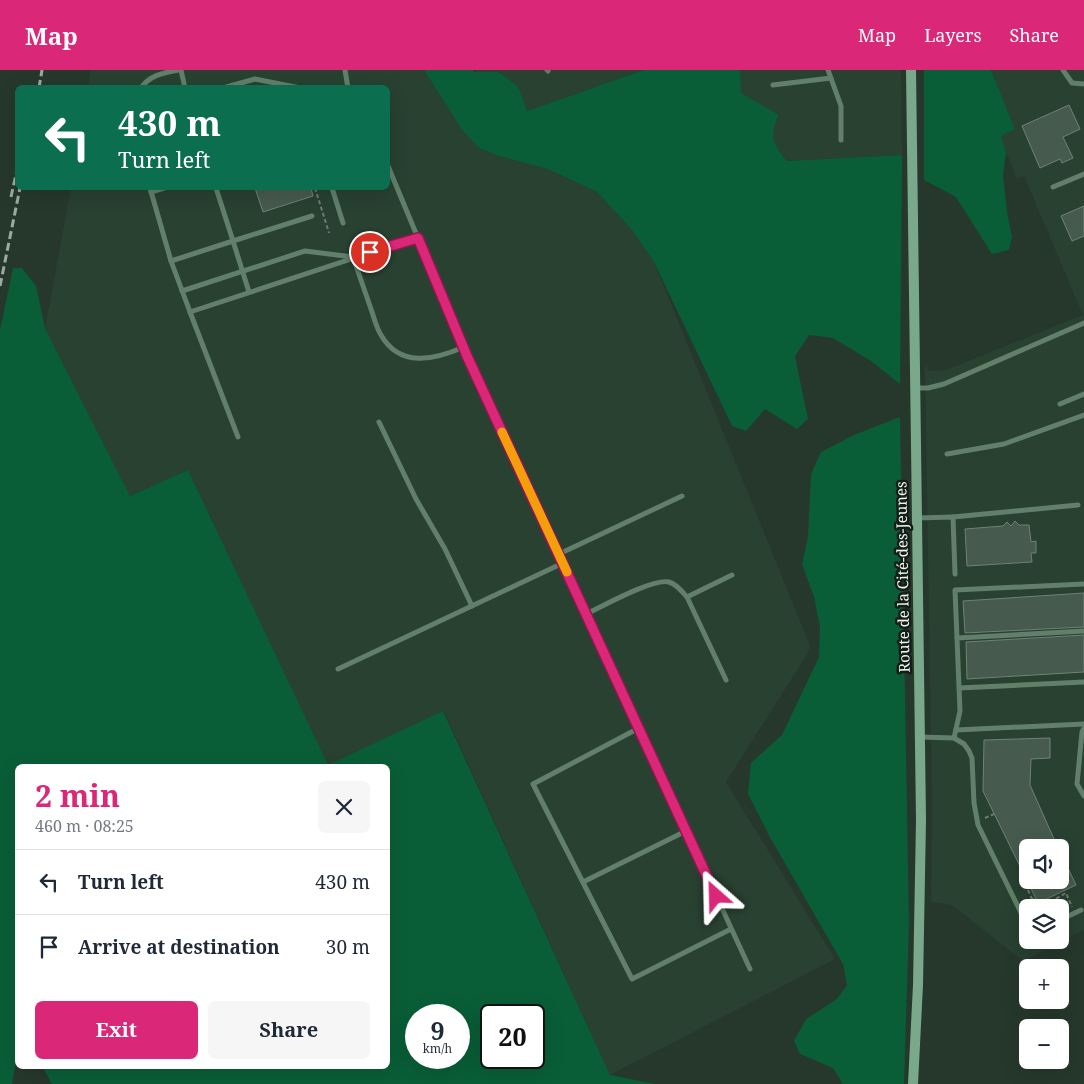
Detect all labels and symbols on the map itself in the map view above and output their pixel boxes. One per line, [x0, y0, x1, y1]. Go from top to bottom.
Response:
pin [349, 231, 391, 273]
street label: Route de la Cité-des-Jeunes [890, 481, 914, 673]
position arrow [689, 869, 741, 921]
speed limit sign: 20 [480, 1004, 545, 1069]

